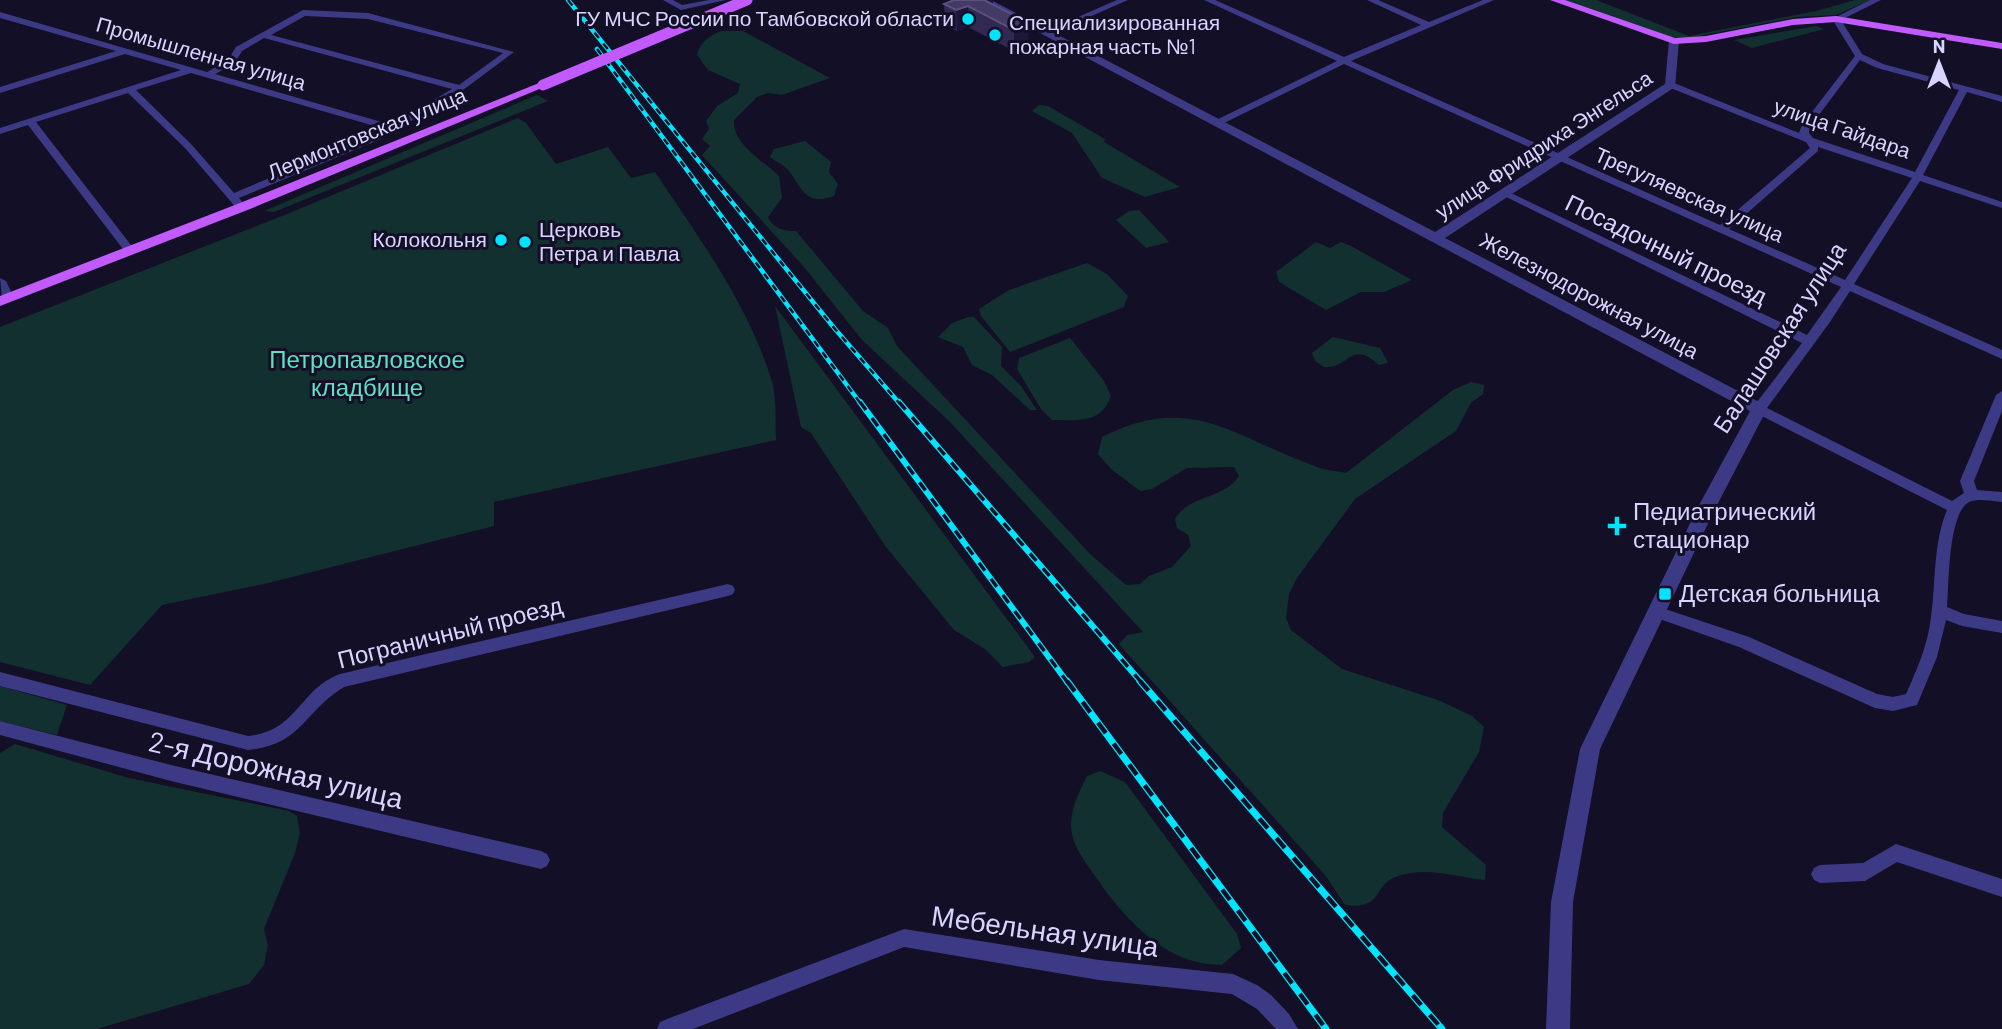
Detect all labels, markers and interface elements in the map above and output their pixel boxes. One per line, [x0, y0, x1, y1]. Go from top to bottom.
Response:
place label: ГУ МЧС России по Тамбовской области [575, 5, 954, 30]
place label: Специализированная пожарная часть №1 [1009, 9, 1220, 58]
street label: Промышленная улица [94, 11, 309, 95]
marker: ГУ МЧС России по Тамбовской области [960, 11, 976, 27]
marker: Специализированная пожарная часть №1 [987, 27, 1003, 43]
north arrow [1904, 28, 1974, 98]
text: N [1933, 34, 1945, 57]
street label: улица Фридриха Энгельса [1430, 64, 1656, 223]
street label: Лермонтовская улица [263, 81, 470, 184]
street label: улица Гайдара [1771, 93, 1914, 163]
street label: Трегуляевская улица [1591, 141, 1788, 247]
street label: Посадочный проезд [1561, 187, 1772, 310]
place label: Церковь Петра и Павла [539, 216, 680, 265]
place label: Колокольня [373, 226, 487, 251]
street label: Железнодорожная улица [1476, 226, 1703, 363]
marker: Колокольня [493, 232, 509, 248]
marker: Церковь Петра и Павла [517, 234, 533, 250]
street label: Балашовская улица [1706, 236, 1852, 438]
park label: Петропавловское кладбище [269, 344, 465, 401]
place label: Педиатрический стационар [1633, 496, 1816, 553]
marker: Педиатрический стационар [1607, 516, 1627, 536]
place label: Детская больница [1679, 578, 1880, 607]
marker: Детская больница [1657, 586, 1673, 602]
street label: Пограничный проезд [334, 590, 565, 674]
street label: 2-я Дорожная улица [146, 723, 407, 815]
street label: Мебельная улица [929, 897, 1161, 963]

